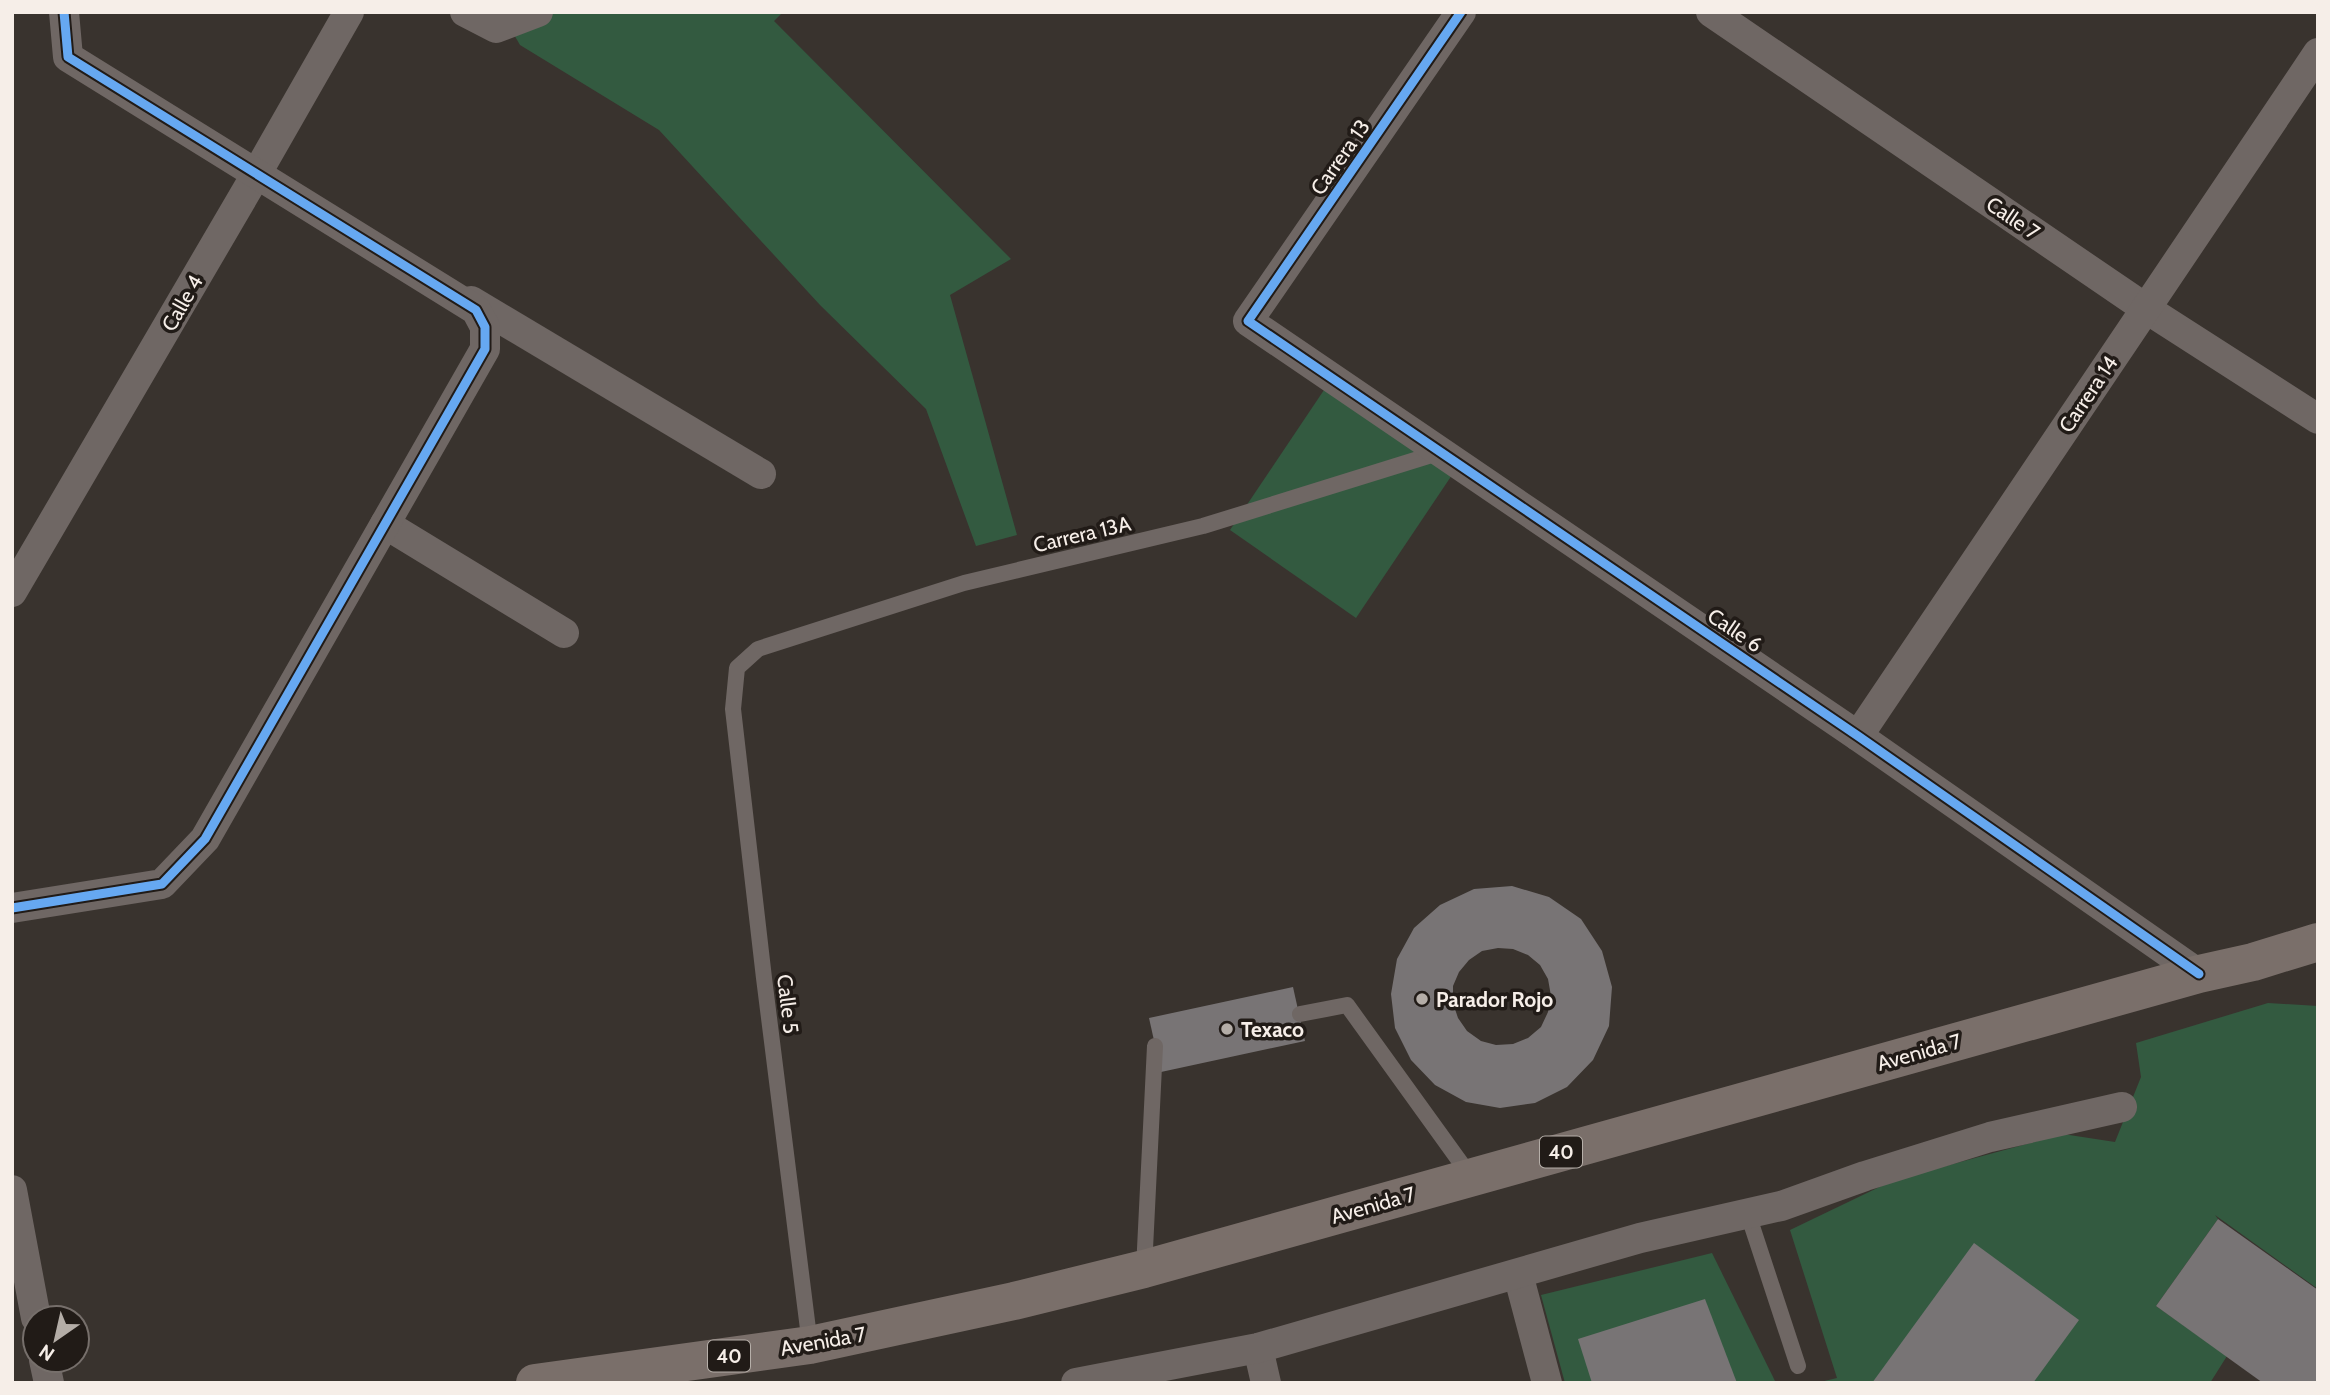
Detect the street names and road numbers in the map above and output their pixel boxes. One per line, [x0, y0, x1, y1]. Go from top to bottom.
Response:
street label: Carrera 13 [1305, 114, 1375, 200]
street label: Calle 7 [1982, 191, 2045, 245]
street label: Calle 4 [156, 271, 208, 335]
street label: Carrera 14 [2053, 351, 2123, 437]
street label: Carrera 13A [1031, 511, 1133, 557]
street label: Calle 6 [1703, 603, 1767, 657]
street label: Calle 5 [772, 973, 804, 1035]
street label: Avenida 7 [1874, 1028, 1964, 1076]
road number: 40 [1540, 1136, 1582, 1168]
street label: Avenida 7 [1328, 1181, 1418, 1229]
street label: Avenida 7 [778, 1321, 868, 1361]
road number: 40 [708, 1340, 750, 1372]

